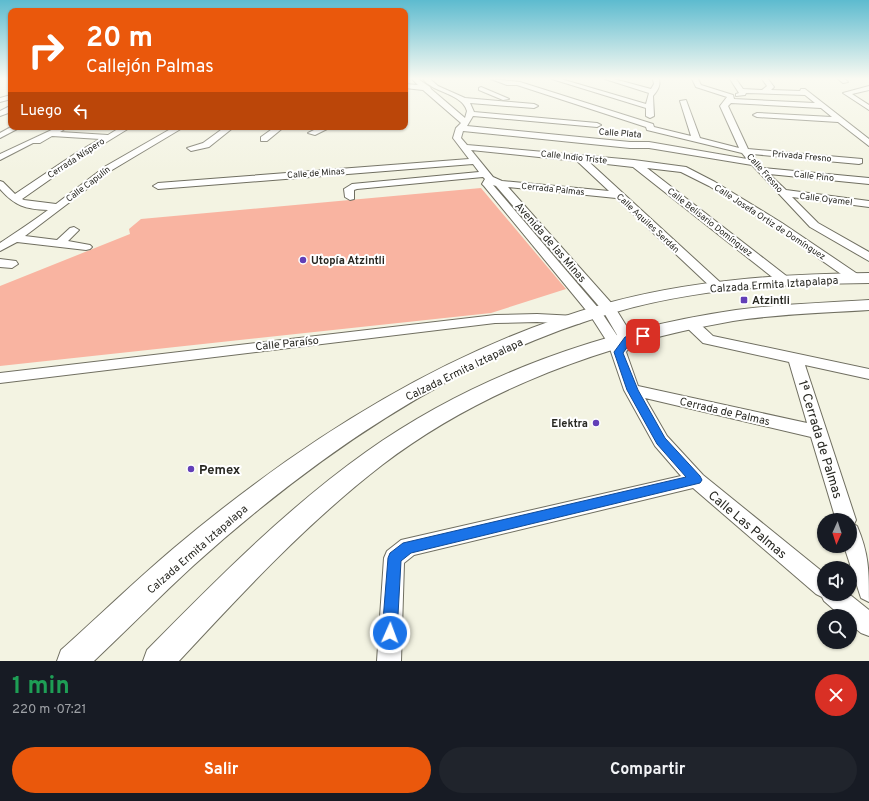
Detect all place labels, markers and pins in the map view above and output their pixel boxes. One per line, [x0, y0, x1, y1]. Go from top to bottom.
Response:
place label: Utopía Atzintli [311, 254, 385, 268]
marker: Utopía Atzintli [298, 255, 308, 265]
place label: Atzintli [752, 294, 790, 308]
marker: Atzintli [739, 295, 749, 305]
pin [626, 319, 660, 353]
place label: Elektra [551, 417, 588, 431]
marker: Elektra [591, 418, 601, 428]
place label: Pemex [199, 463, 241, 479]
marker: Pemex [186, 464, 196, 474]

